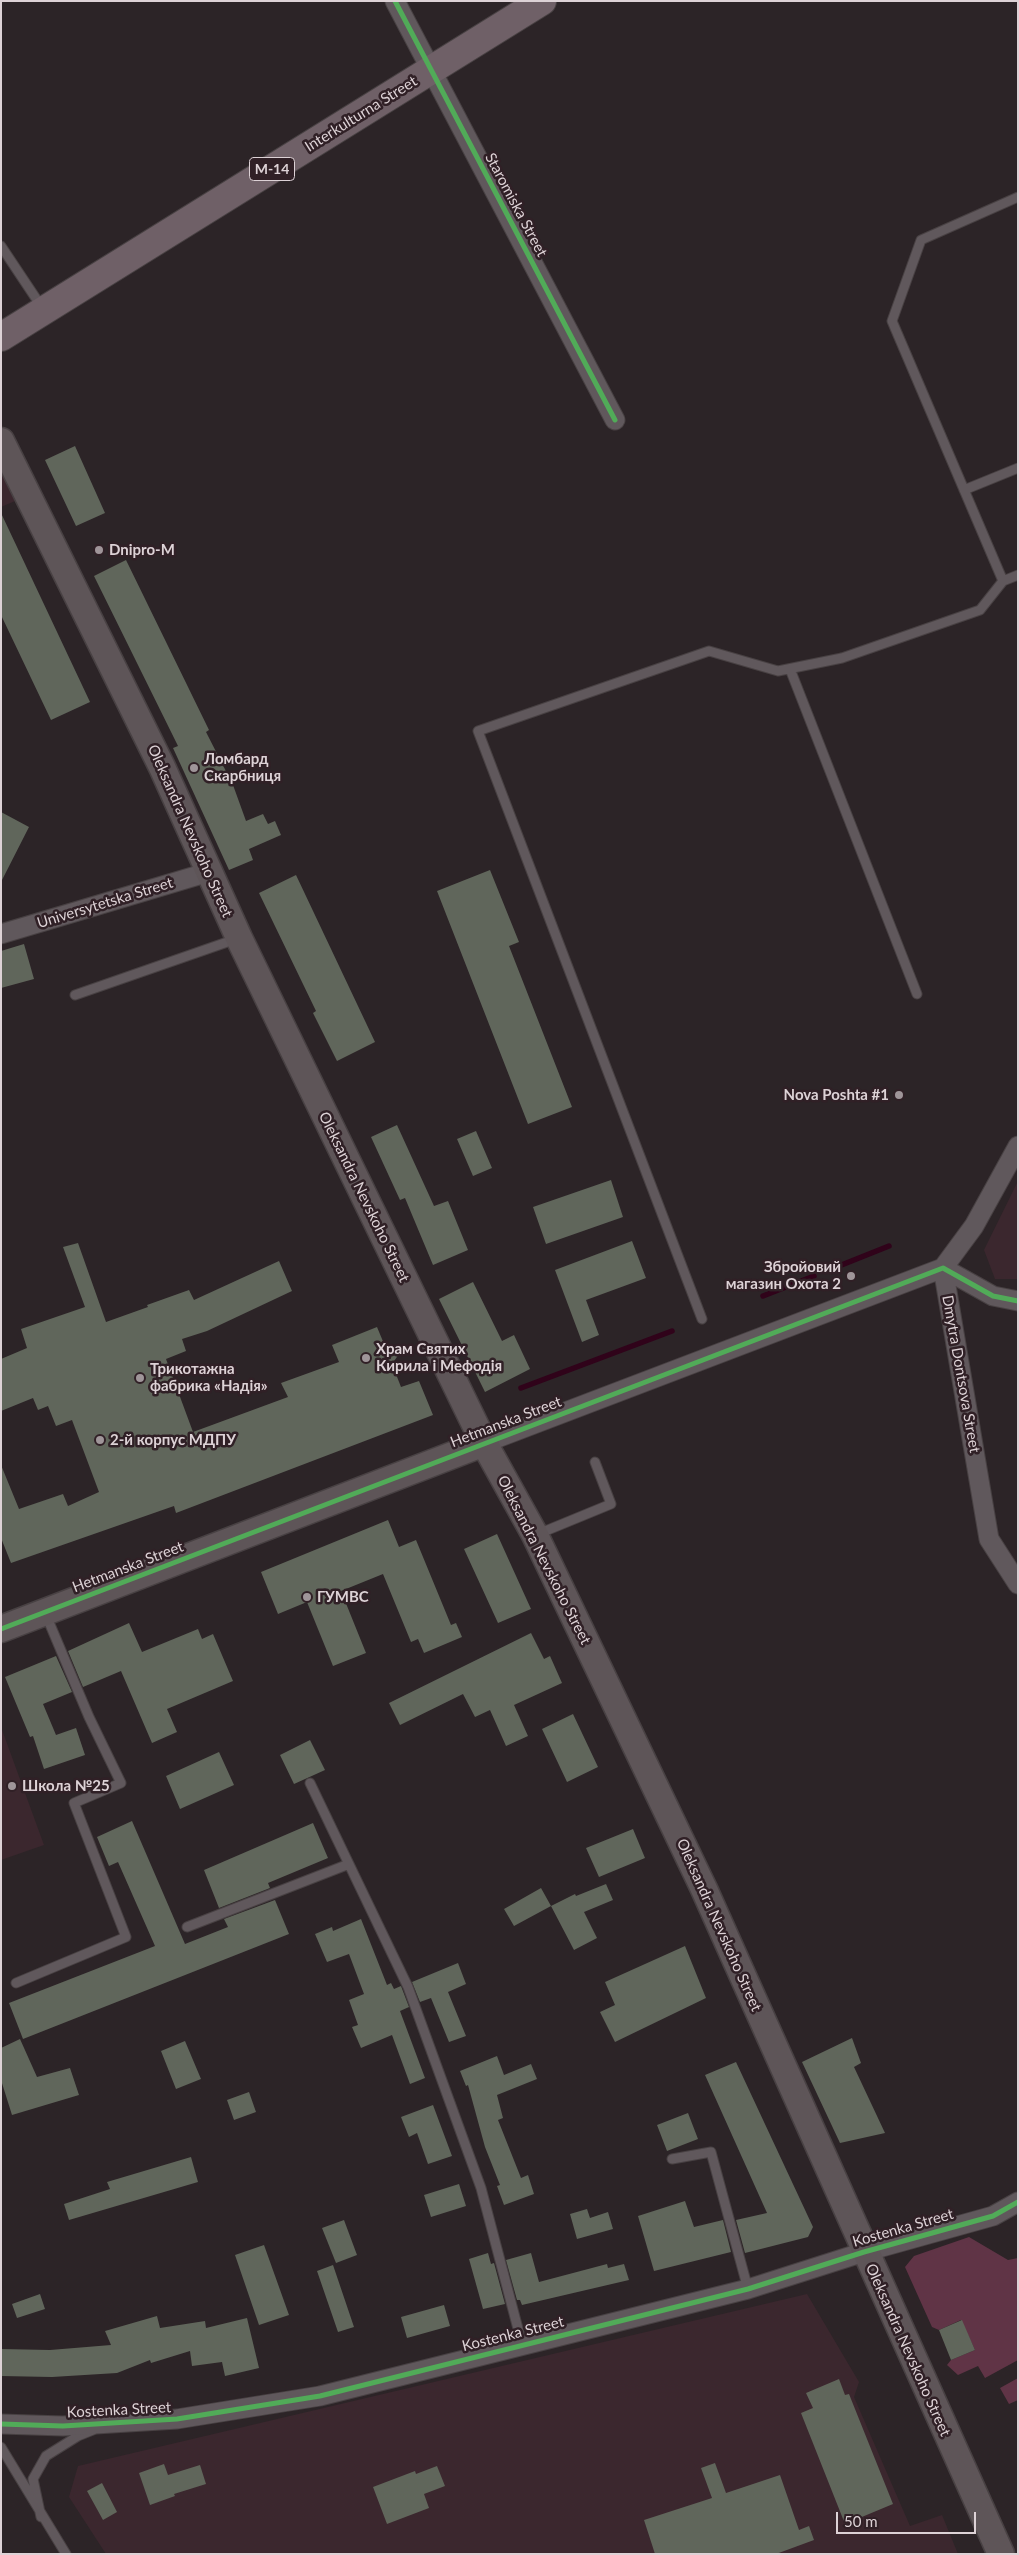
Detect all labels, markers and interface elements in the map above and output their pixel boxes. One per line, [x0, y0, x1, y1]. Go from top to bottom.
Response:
street label: Interkulturna Street [302, 72, 420, 156]
street label: Staromiska Street [481, 150, 551, 260]
road number: М-14 [250, 157, 294, 180]
place label: Dnipro-M [109, 541, 175, 559]
marker: Dnipro-M [93, 544, 105, 556]
street label: Oleksandra Nevskoho Street [144, 742, 236, 920]
place label: Ломбард Скарбниця [204, 750, 281, 785]
marker: Ломбард Скарбниця [188, 762, 200, 774]
street label: Universytetska Street [35, 874, 175, 932]
place label: Nova Poshta #1 [784, 1086, 889, 1104]
marker: Nova Poshta #1 [893, 1089, 905, 1101]
street label: Oleksandra Nevskoho Street [315, 1109, 413, 1285]
place label: Збройовий магазин Охота 2 [726, 1258, 841, 1293]
marker: Збройовий магазин Охота 2 [845, 1270, 857, 1282]
street label: Dmytra Dontsova Street [938, 1294, 984, 1454]
place label: Храм Святих Кирила і Мефодія [376, 1340, 502, 1375]
marker: Храм Святих Кирила і Мефодія [360, 1352, 372, 1364]
place label: Трикотажна фабрика «Надія» [150, 1360, 268, 1395]
marker: Трикотажна фабрика «Надія» [134, 1372, 146, 1384]
street label: Hetmanska Street [448, 1393, 564, 1451]
place label: 2-й корпус МДПУ [110, 1431, 236, 1449]
marker: 2-й корпус МДПУ [94, 1434, 106, 1446]
street label: Oleksandra Nevskoho Street [493, 1472, 595, 1648]
street label: Hetmanska Street [70, 1538, 186, 1596]
place label: ГУМВС [317, 1588, 369, 1606]
marker: ГУМВС [301, 1591, 313, 1603]
place label: Школа №25 [22, 1777, 110, 1795]
marker: Школа №25 [6, 1780, 18, 1792]
street label: Oleksandra Nevskoho Street [673, 1836, 765, 2014]
street label: Kostenka Street [850, 2205, 956, 2251]
street label: Oleksandra Nevskoho Street [862, 2261, 954, 2439]
street label: Kostenka Street [460, 2313, 566, 2355]
street label: Kostenka Street [66, 2398, 172, 2422]
scale bar [839, 2502, 979, 2534]
text: 50 m [844, 2512, 878, 2530]

